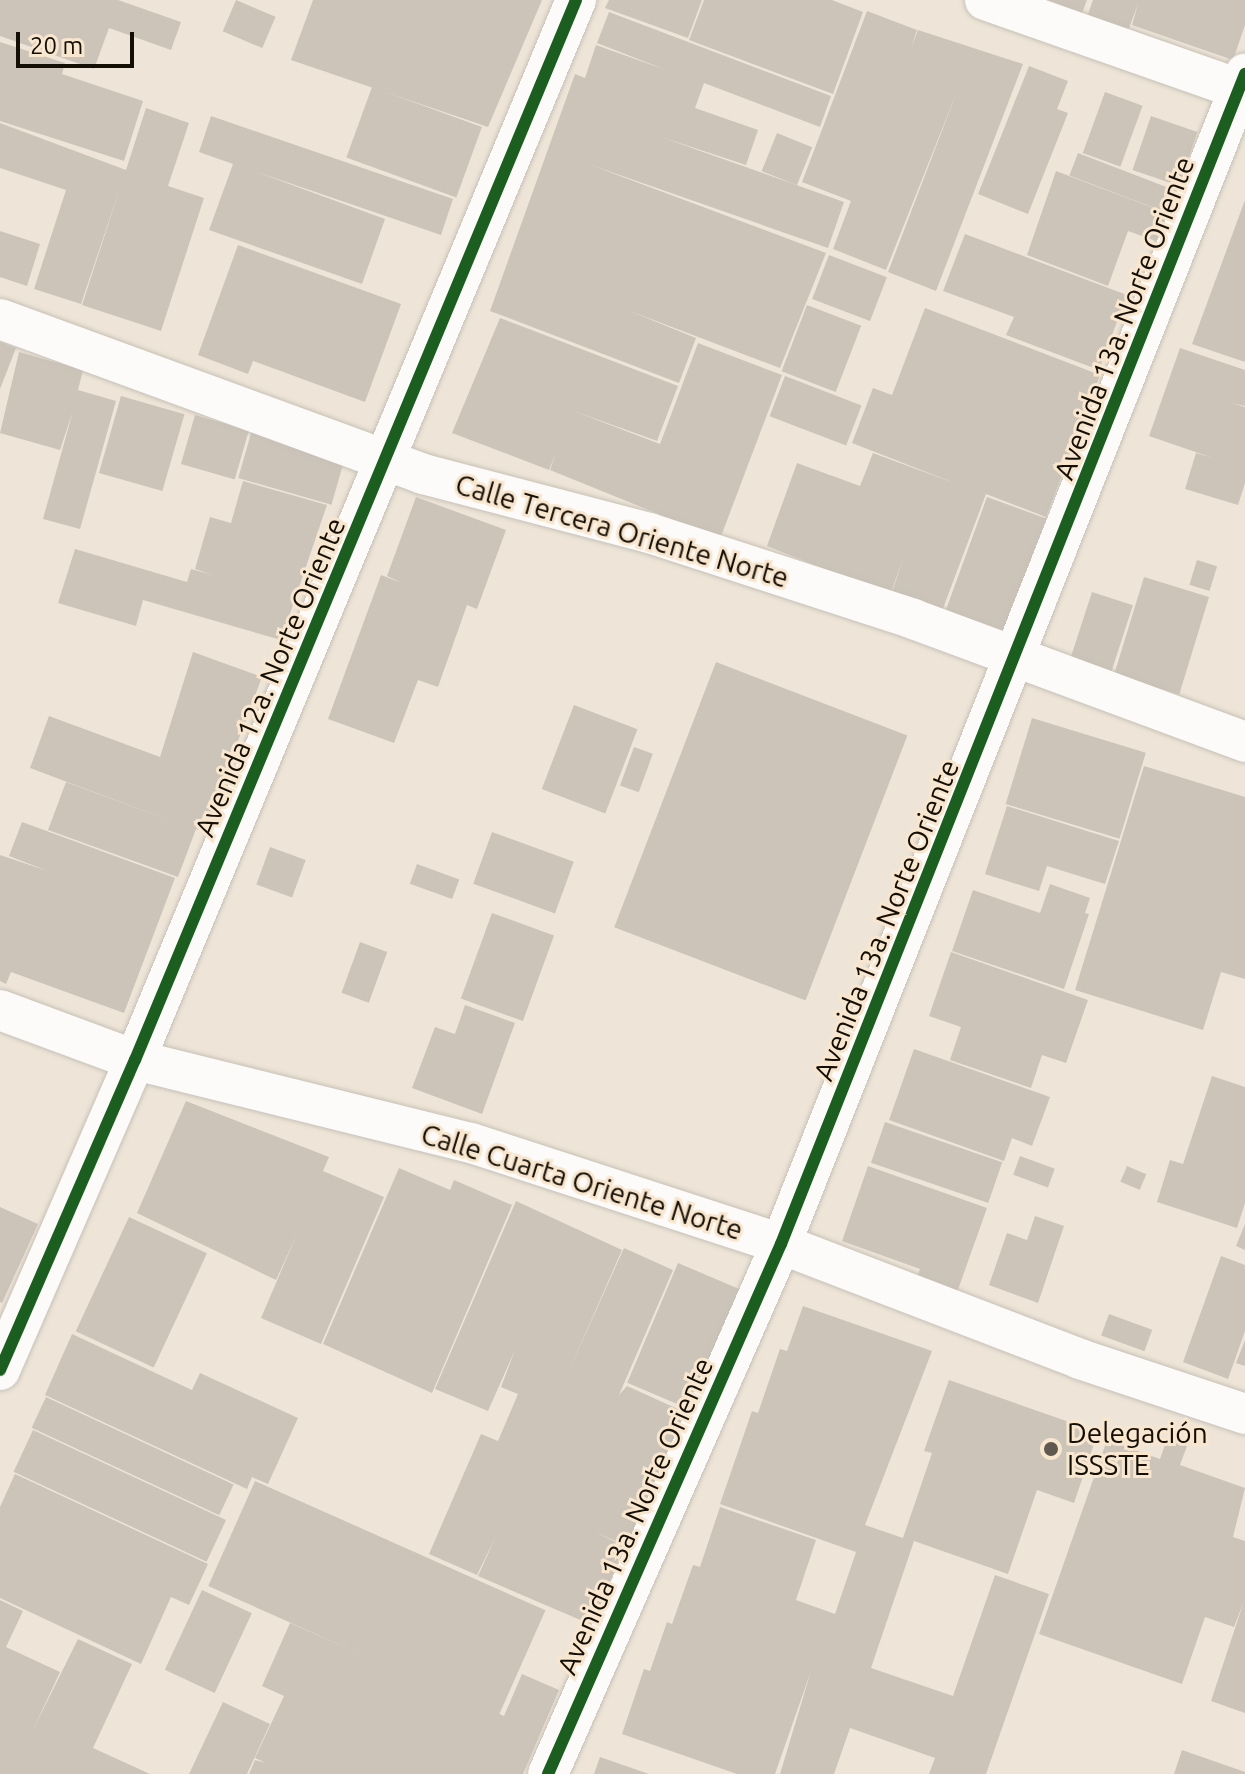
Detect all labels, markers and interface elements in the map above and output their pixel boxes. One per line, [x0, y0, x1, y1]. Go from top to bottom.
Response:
scale bar [20, 16, 138, 66]
text: 20 m [30, 32, 83, 59]
street label: Avenida 13a. Norte Oriente [1047, 152, 1201, 484]
street label: Calle Tercera Oriente Norte [452, 467, 792, 595]
street label: Avenida 12a. Norte Oriente [188, 513, 352, 841]
street label: Avenida 13a. Norte Oriente [806, 755, 966, 1085]
street label: Calle Cuarta Oriente Norte [417, 1117, 747, 1247]
street label: Avenida 13a. Norte Oriente [550, 1353, 720, 1679]
place label: Delegación ISSSTE [1067, 1416, 1208, 1482]
marker: Delegación ISSSTE [1042, 1440, 1060, 1458]

